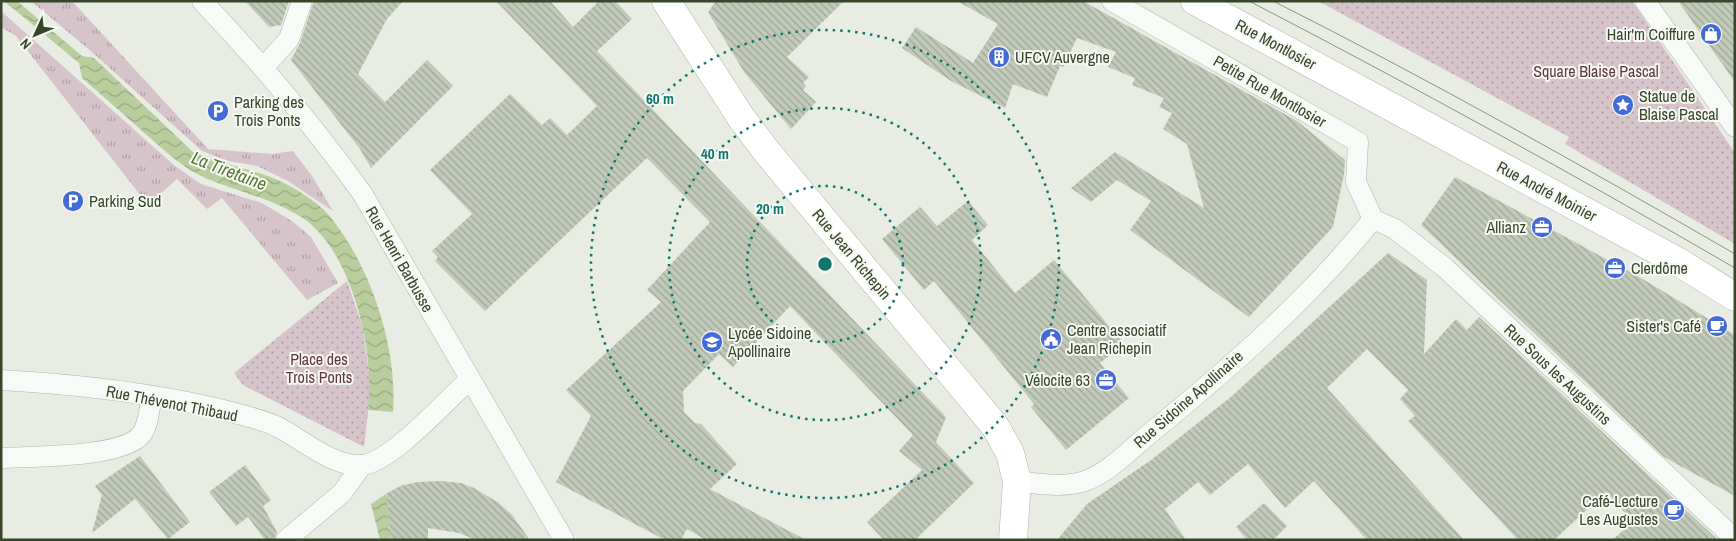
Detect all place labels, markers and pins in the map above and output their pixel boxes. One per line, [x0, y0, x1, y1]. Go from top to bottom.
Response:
shop icon: Hair'm Coiffure [1699, 22, 1723, 46]
place label: Hair'm Coiffure [1607, 23, 1695, 45]
building icon: UFCV Auvergne [987, 45, 1011, 69]
place label: UFCV Auvergne [1015, 46, 1110, 68]
place label: Statue de Blaise Pascal [1639, 85, 1719, 125]
place label: Parking des Trois Ponts [234, 91, 304, 131]
place icon: Statue de Blaise Pascal [1611, 93, 1635, 117]
parking icon: Parking des Trois Ponts [206, 99, 230, 123]
parking icon: Parking Sud [61, 189, 85, 213]
place label: Parking Sud [89, 190, 161, 212]
office icon: Allianz [1530, 215, 1554, 239]
place label: Allianz [1486, 216, 1526, 238]
centre of rings [816, 255, 834, 273]
office icon: Clerdôme [1603, 256, 1627, 280]
place label: Clerdôme [1631, 257, 1688, 279]
cafe icon: Sister's Café [1705, 314, 1729, 338]
place label: Sister's Café [1626, 315, 1701, 337]
place label: Centre associatif Jean Richepin [1067, 319, 1167, 359]
place label: Lycée Sidoine Apollinaire [727, 322, 811, 362]
public building icon: Centre associatif Jean Richepin [1039, 327, 1063, 351]
school or university icon: Lycée Sidoine Apollinaire [700, 330, 724, 354]
office icon: Vélocite 63 [1094, 368, 1118, 392]
place label: Vélocite 63 [1025, 369, 1090, 391]
place label: Café-Lecture Les Augustes [1579, 490, 1658, 530]
cafe icon: Café-Lecture Les Augustes [1662, 498, 1686, 522]

